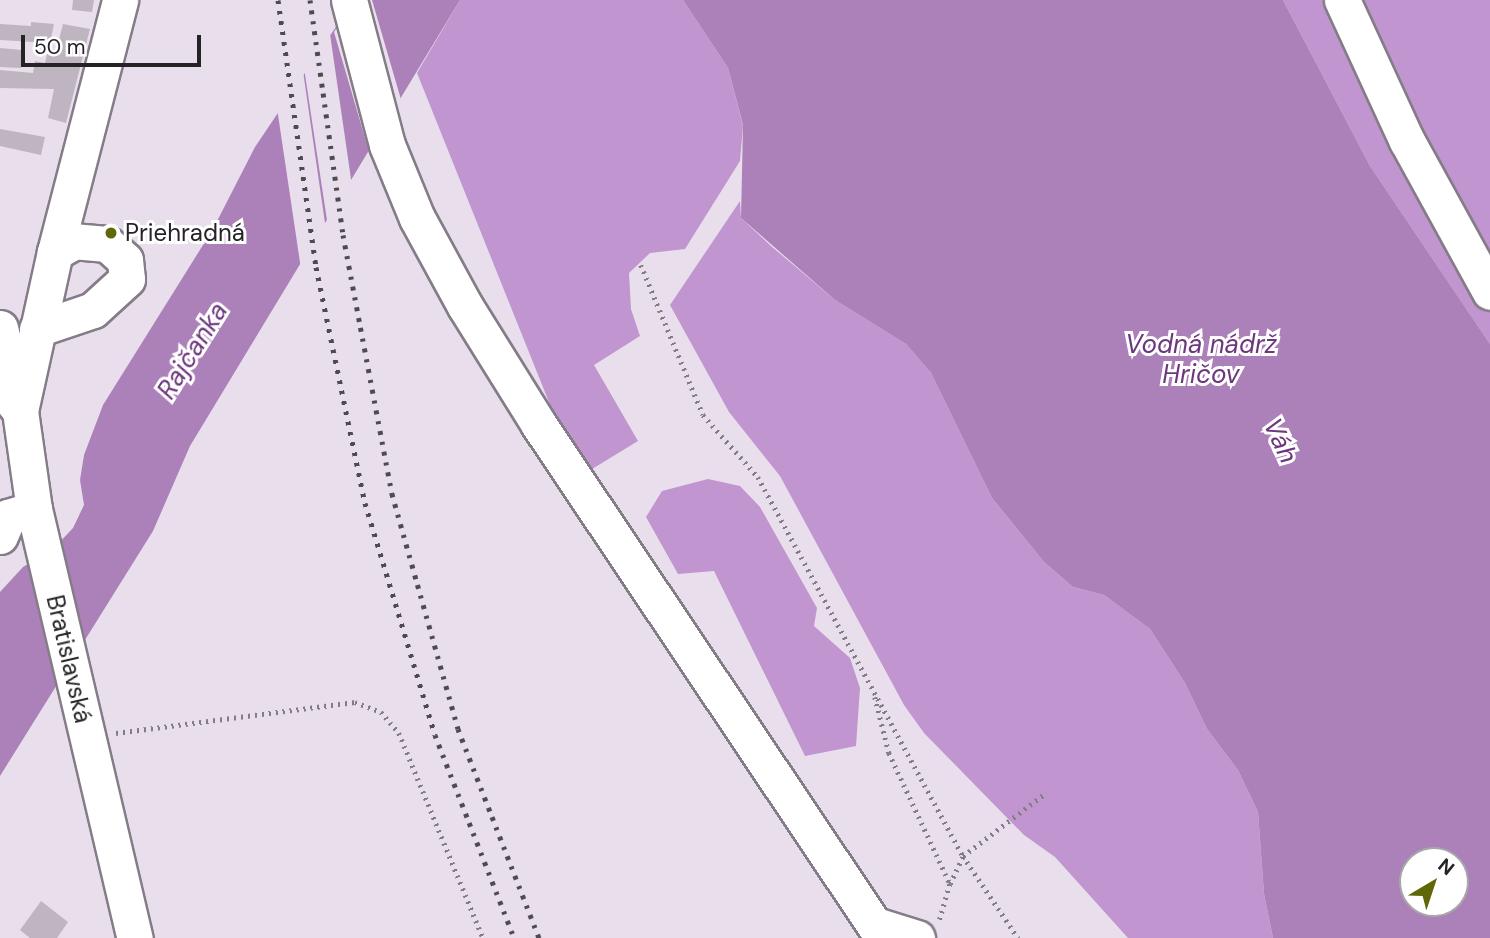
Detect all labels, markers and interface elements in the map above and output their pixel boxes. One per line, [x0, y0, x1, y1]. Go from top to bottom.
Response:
scale bar [24, 21, 205, 65]
text: 50 m [34, 33, 85, 61]
place label: Priehradná [125, 219, 245, 247]
marker: Priehradná [103, 225, 119, 241]
water label: Rajčanka [151, 297, 235, 405]
water label: Vodná nádrž Hričov [1125, 329, 1277, 390]
water label: Váh [1256, 414, 1304, 468]
street label: Bratislavská [40, 592, 98, 726]
north arrow [1399, 847, 1469, 917]
text: N [1433, 853, 1460, 881]

